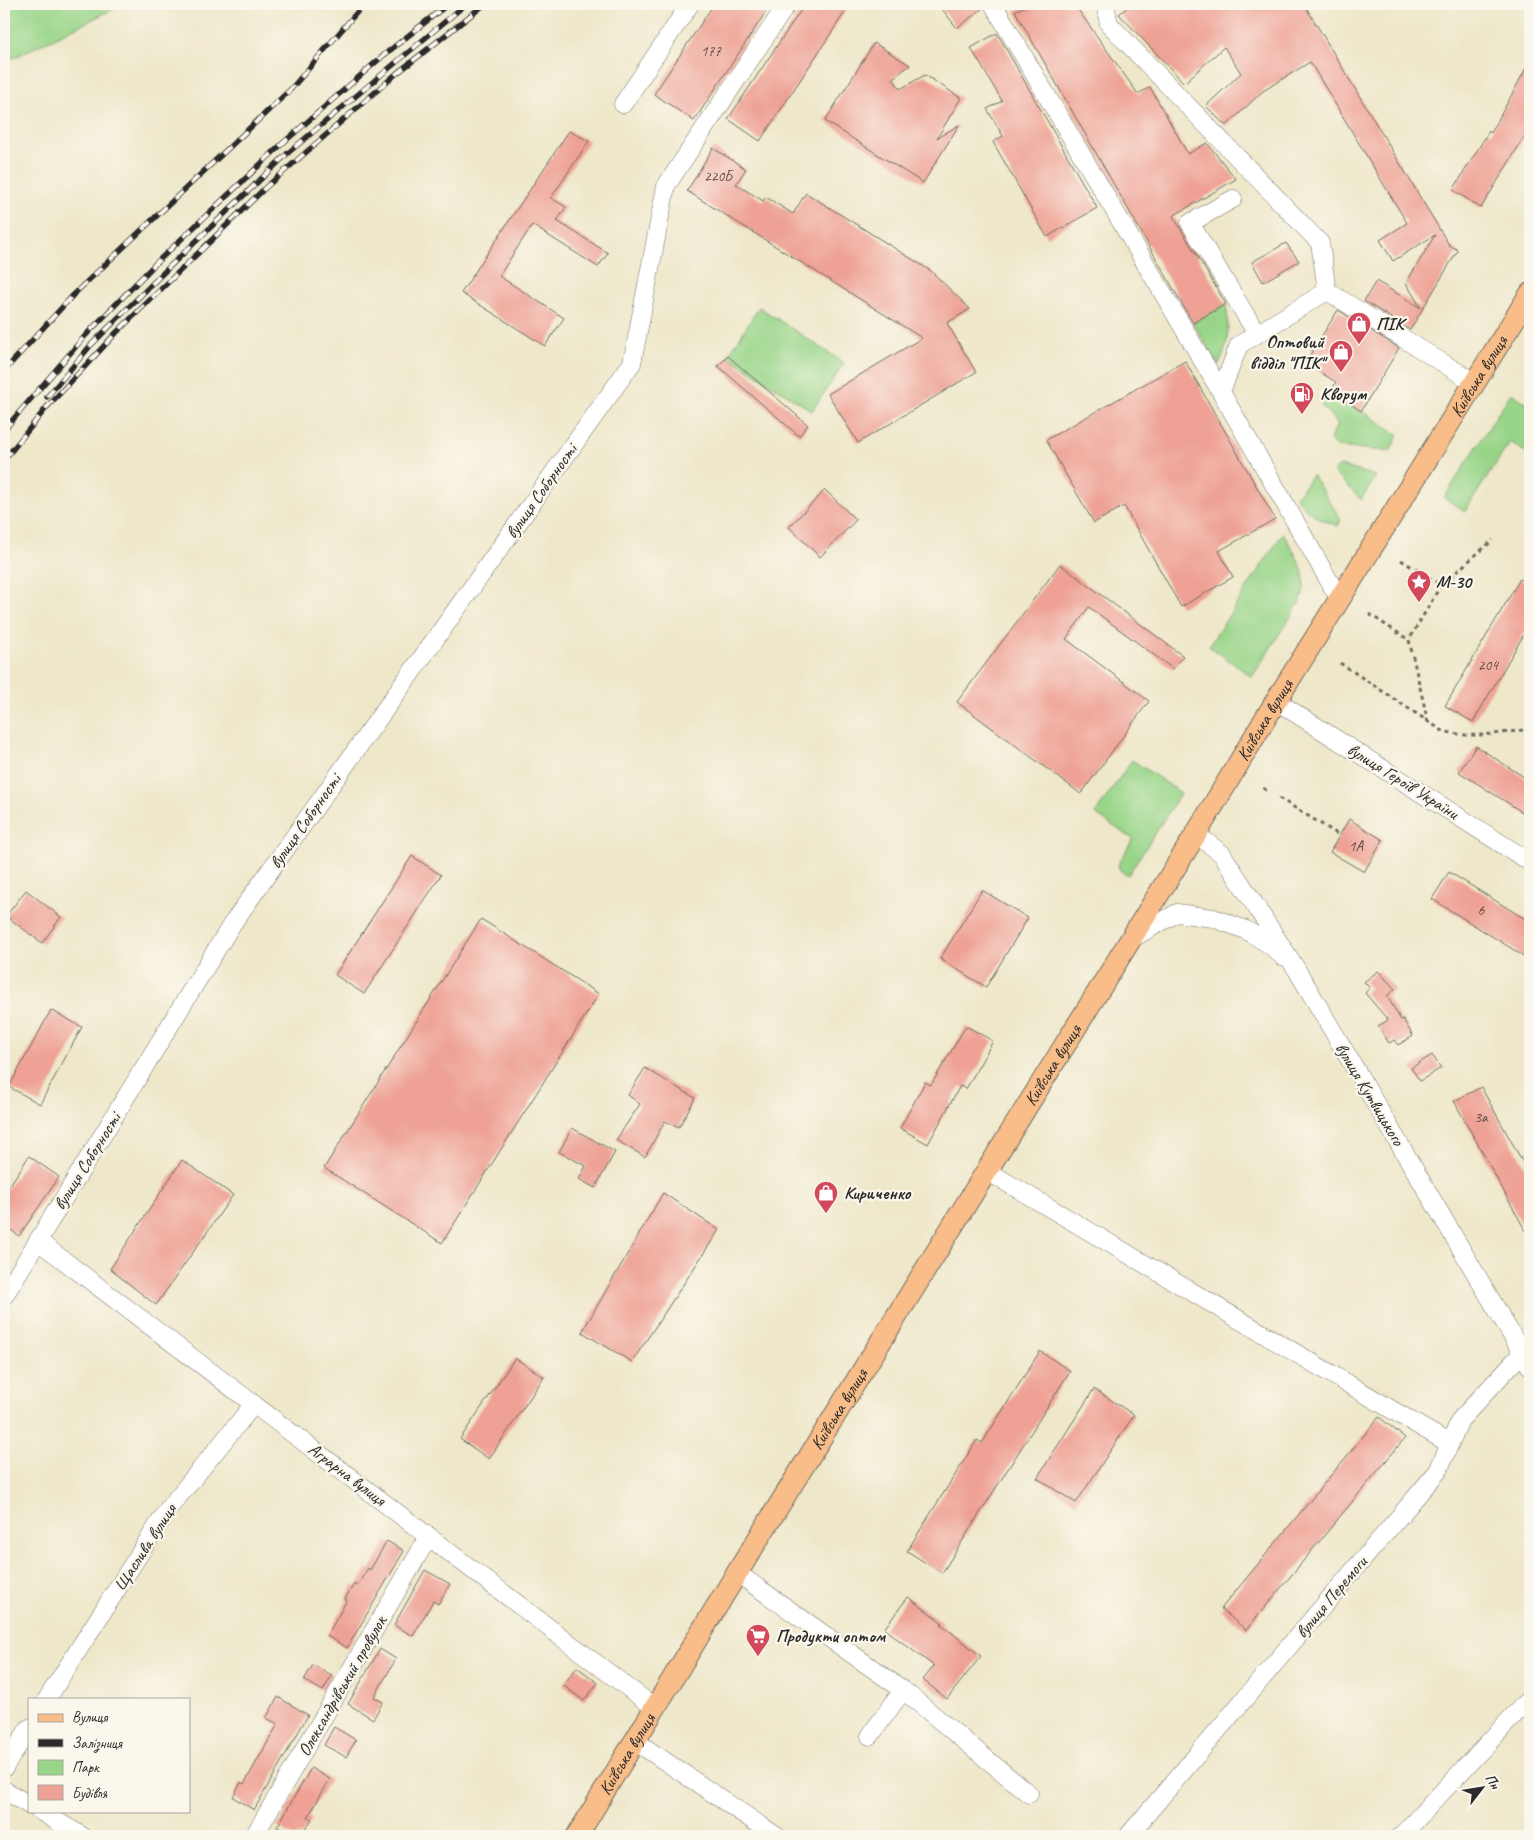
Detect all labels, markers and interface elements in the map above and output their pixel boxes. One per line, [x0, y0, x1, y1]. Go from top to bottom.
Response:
house number: 177 [701, 42, 722, 61]
house number: 220Б [704, 167, 734, 186]
shop icon: ПІК [1346, 311, 1372, 345]
place label: ПІК [1376, 313, 1407, 335]
street label: Київська вулиця [1445, 330, 1513, 421]
place label: Оптовий відділ "ПІК" [1249, 331, 1328, 374]
shop icon: Оптовий відділ "ПІК" [1328, 339, 1354, 373]
fuel station icon: Кворум [1289, 381, 1315, 415]
place label: Кворум [1320, 383, 1368, 405]
street label: вулиця Соборності [500, 437, 583, 543]
place icon: М-30 [1406, 569, 1432, 603]
place label: М-30 [1436, 571, 1473, 593]
house number: 204 [1478, 656, 1499, 675]
street label: Київська вулиця [1232, 674, 1299, 765]
street label: вулиця Героїв України [1343, 738, 1464, 825]
street label: вулиця Соборності [264, 767, 347, 873]
house number: 1А [1349, 837, 1365, 856]
house number: 6 [1478, 901, 1486, 920]
street label: Київська вулиця [1019, 1019, 1087, 1110]
street label: вулиця Кутвицького [1331, 1038, 1410, 1151]
street label: вулиця Соборності [48, 1106, 127, 1214]
house number: 3а [1474, 1108, 1489, 1127]
shop icon: Кириченко [813, 1180, 839, 1214]
place label: Кириченко [844, 1182, 912, 1204]
street label: Київська вулиця [805, 1363, 873, 1454]
street label: Аграрна вулиця [304, 1438, 391, 1511]
street label: Щаслива вулиця [109, 1498, 182, 1594]
street label: вулиця Перемоги [1290, 1551, 1372, 1642]
street label: Олександрівський провулок [293, 1611, 392, 1760]
supermarket icon: Продукти оптом [745, 1623, 771, 1657]
place label: Продукти оптом [776, 1625, 886, 1647]
legend [28, 1698, 190, 1812]
text: Вулиця [72, 1708, 109, 1727]
street label: Київська вулиця [594, 1708, 661, 1799]
text: Залізниця [72, 1734, 123, 1753]
text: Парк [72, 1758, 100, 1777]
north arrow [1456, 1762, 1506, 1812]
text: Пн [1482, 1771, 1504, 1793]
text: Будівля [72, 1784, 107, 1803]

